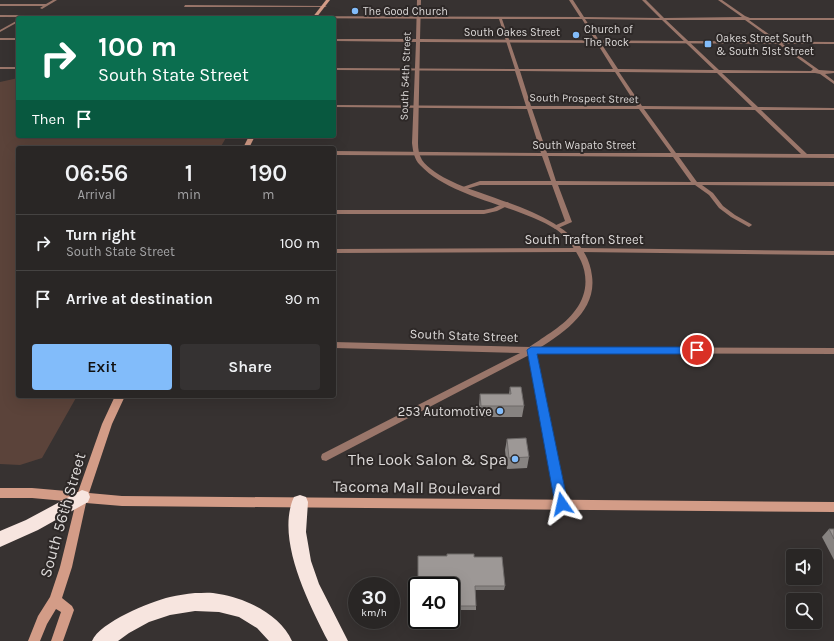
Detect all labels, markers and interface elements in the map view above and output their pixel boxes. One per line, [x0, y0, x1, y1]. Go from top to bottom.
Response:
place label: The Good Church [363, 5, 448, 18]
marker: The Good Church [350, 6, 360, 16]
place label: Church of The Rock [584, 23, 633, 49]
street label: South Oakes Street [464, 26, 560, 39]
text: 100 m [98, 30, 177, 63]
marker: Church of The Rock [571, 30, 581, 40]
street label: South 54th Street [397, 31, 414, 121]
icon: right [32, 32, 84, 84]
place label: Oakes Street South & South 51st Street [716, 32, 814, 58]
marker: Oakes Street South & South 51st Street [703, 39, 713, 49]
text: South State Street [98, 64, 249, 86]
street label: South Prospect Street [529, 91, 639, 106]
icon: arrive [73, 108, 95, 130]
text: Then [32, 110, 65, 128]
street label: South Wapato Street [532, 139, 636, 152]
text: 06:56 [65, 159, 128, 187]
text: 1 [185, 159, 193, 187]
text: 190 [250, 159, 287, 187]
text: Arrival [77, 187, 116, 202]
text: min [177, 187, 201, 202]
text: m [262, 187, 275, 202]
text: Turn right [66, 226, 136, 244]
icon: right [32, 232, 54, 254]
street label: South Trafton Street [524, 232, 644, 247]
text: 100 m [280, 234, 320, 252]
text: South State Street [66, 244, 175, 259]
icon: arrive [32, 288, 54, 310]
text: Arrive at destination [66, 290, 213, 308]
text: 90 m [285, 290, 320, 308]
street label: South State Street [409, 326, 519, 345]
pin [680, 333, 714, 367]
icon: arrive [686, 339, 708, 361]
button: Exit [32, 344, 172, 390]
button: Share [180, 344, 320, 390]
place label: 253 Automotive [398, 404, 492, 419]
marker: 253 Automotive [495, 406, 505, 416]
street label: South 56th Street [36, 450, 89, 580]
place label: The Look Salon & Spa [348, 450, 507, 469]
marker: The Look Salon & Spa [510, 454, 520, 464]
street label: Tacoma Mall Boulevard [333, 477, 501, 498]
position arrow [541, 483, 583, 525]
map controls [786, 549, 822, 629]
button: sound [786, 549, 822, 585]
speed limit sign: 40 [408, 577, 460, 629]
text: 30 [361, 586, 387, 609]
button: search [786, 593, 822, 629]
text: km/h [361, 607, 387, 619]

